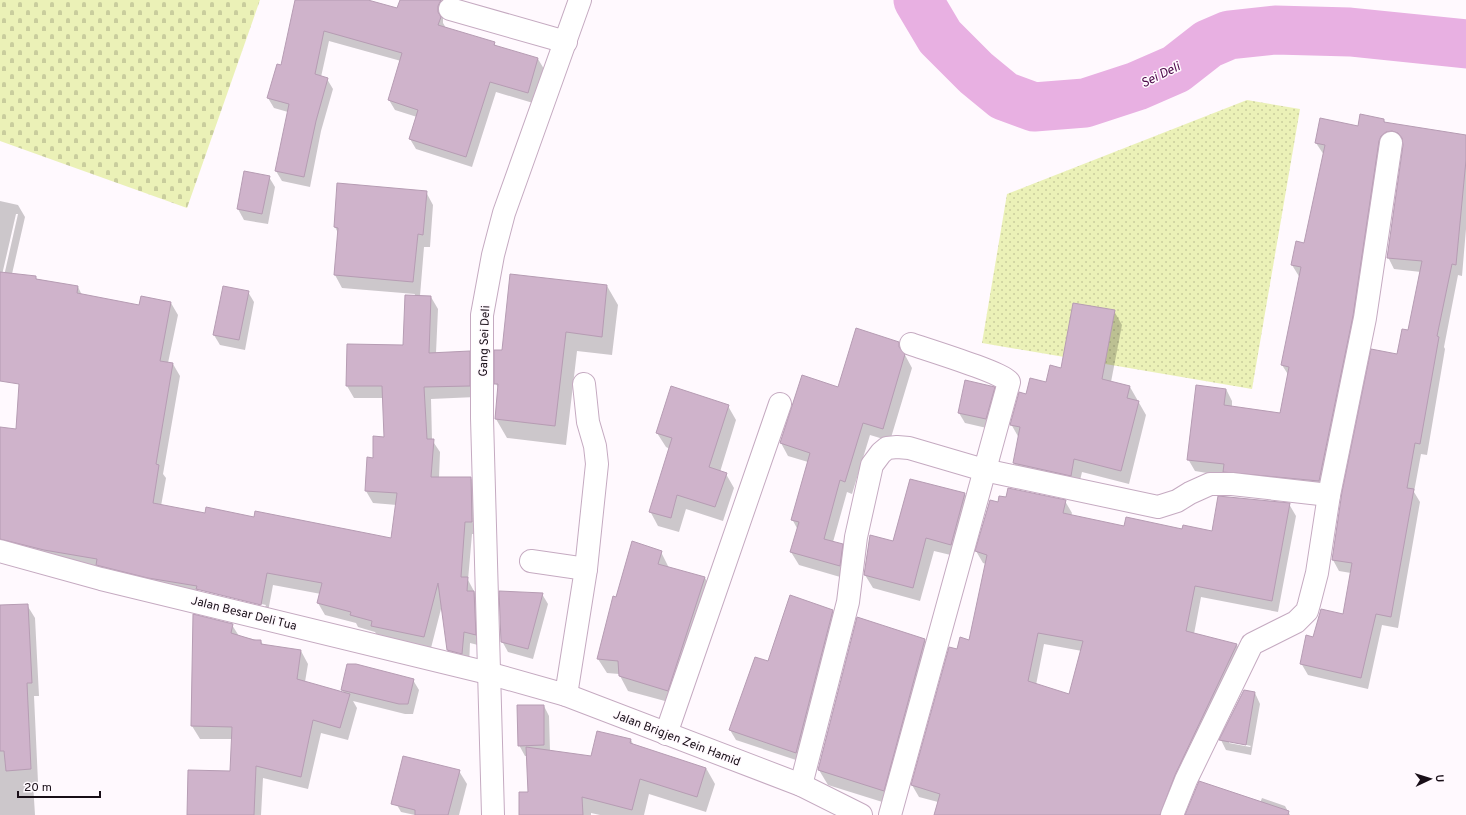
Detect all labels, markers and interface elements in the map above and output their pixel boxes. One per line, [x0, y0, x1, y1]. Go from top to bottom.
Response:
water label: Sei Deli [1139, 59, 1184, 92]
street label: Gang Sei Deli [476, 305, 494, 377]
street label: Jalan Besar Deli Tua [189, 593, 298, 635]
street label: Jalan Brigjen Zein Hamid [611, 707, 743, 771]
north arrow [1410, 759, 1450, 799]
scale bar [18, 773, 100, 799]
text: U [1432, 774, 1446, 783]
text: 20 m [24, 780, 52, 796]

